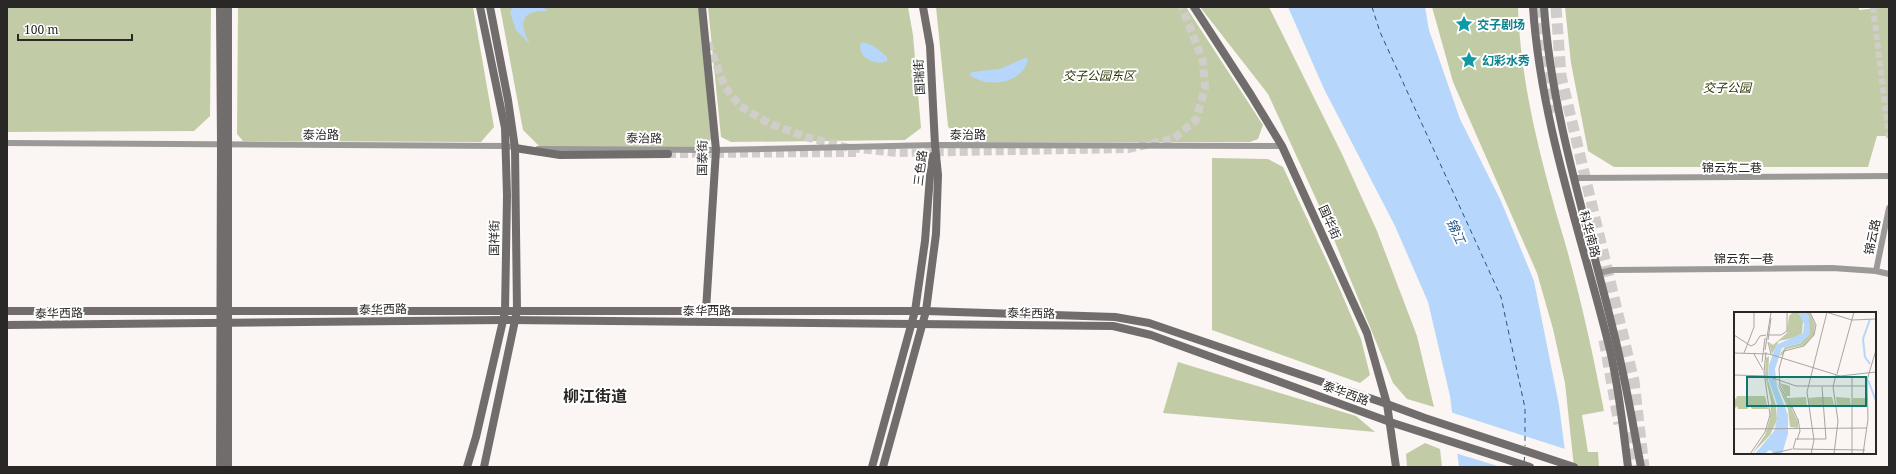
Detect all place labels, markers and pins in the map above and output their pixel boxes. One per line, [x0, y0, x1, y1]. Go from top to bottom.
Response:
place icon: 交子剧场 [1454, 14, 1474, 34]
place label: 交子剧场 [1477, 16, 1525, 33]
place icon: 幻彩水秀 [1459, 50, 1479, 70]
place label: 幻彩水秀 [1482, 52, 1530, 69]

